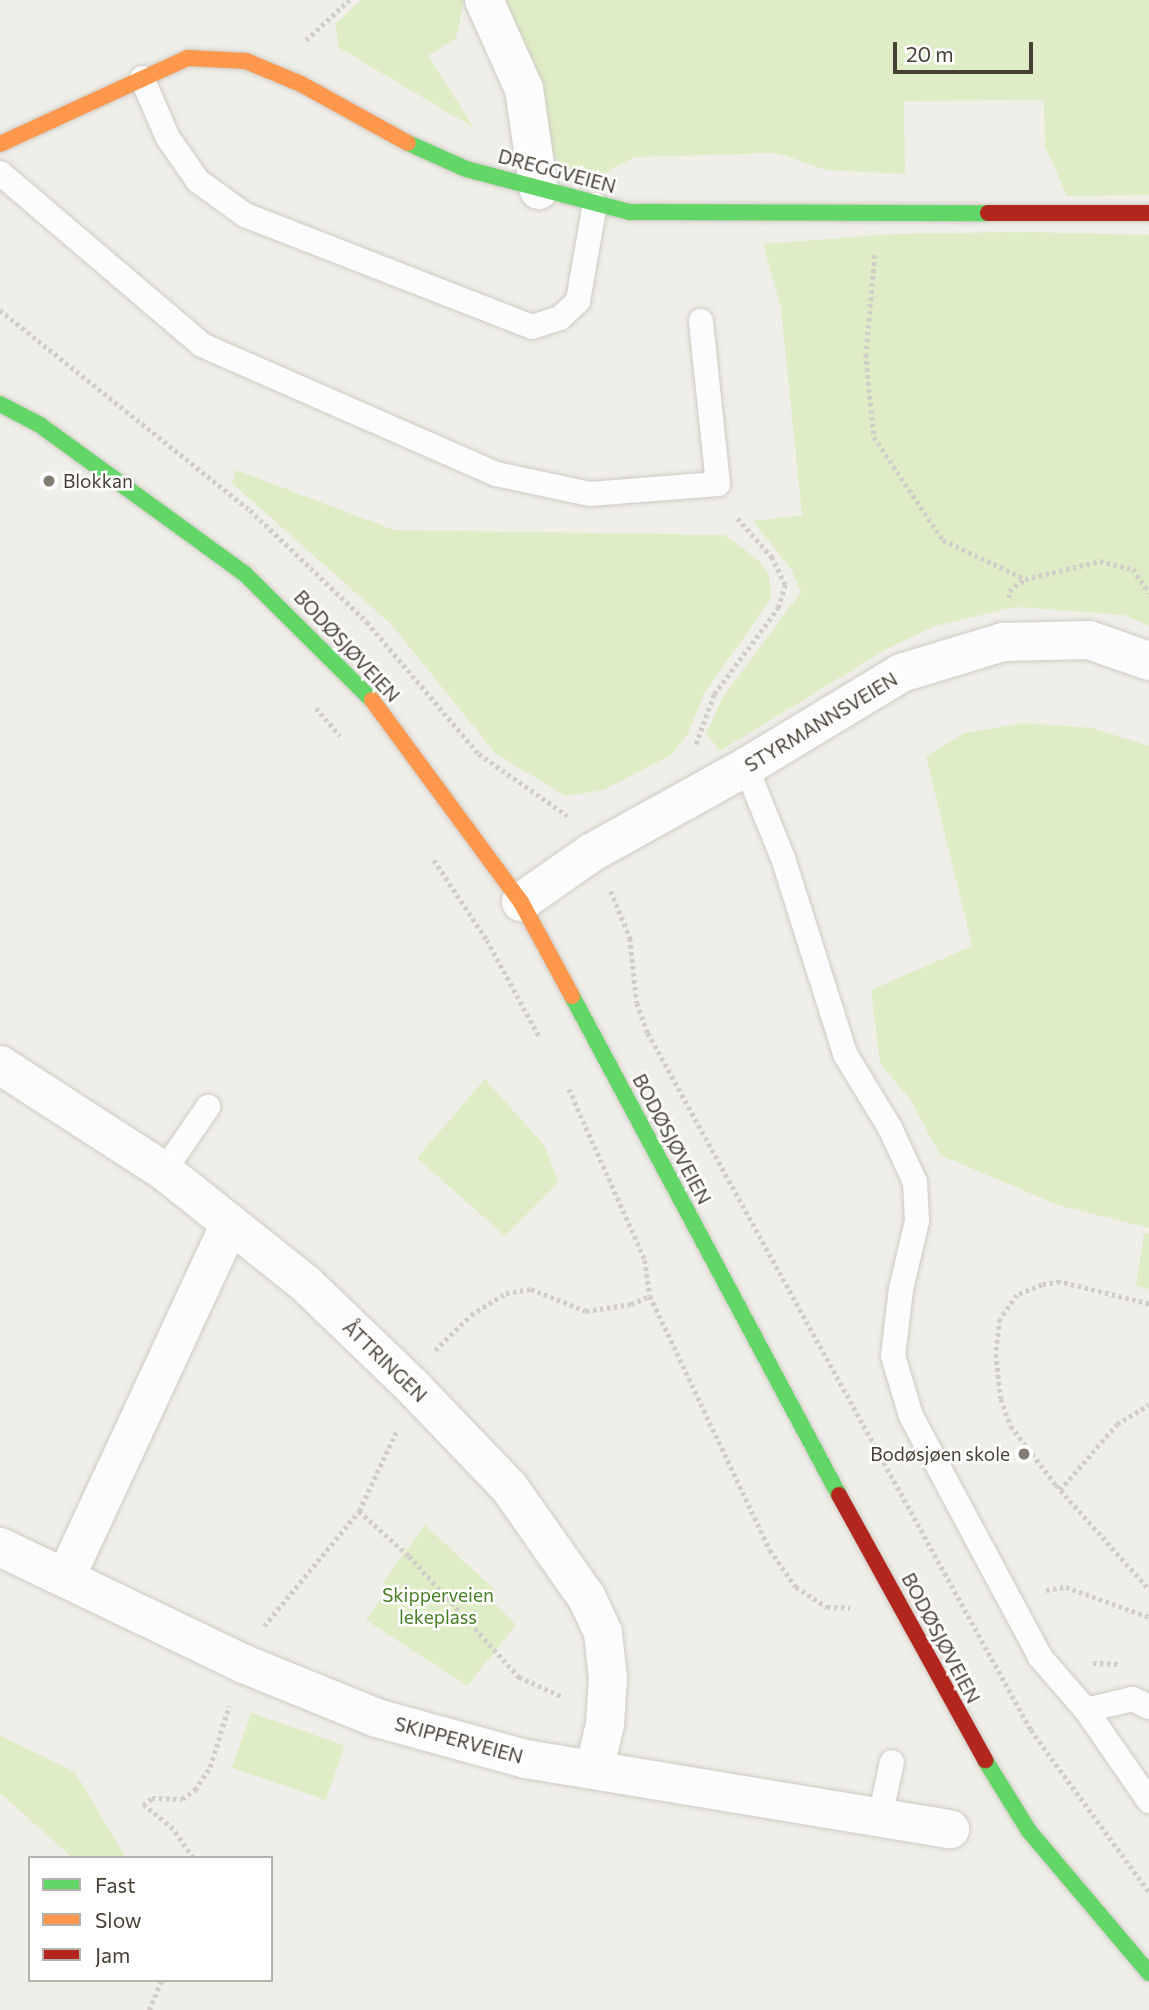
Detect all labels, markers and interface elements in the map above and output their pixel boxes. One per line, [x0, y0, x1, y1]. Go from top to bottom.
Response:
scale bar [897, 28, 1037, 72]
text: 20 m [906, 41, 954, 66]
street label: DREGGVEIEN [496, 144, 618, 198]
place label: Blokkan [63, 470, 133, 492]
marker: Blokkan [41, 473, 57, 489]
street label: BODØSJØVEIEN [289, 585, 405, 707]
street label: STYRMANNSVEIEN [740, 667, 902, 777]
street label: BODØSJØVEIEN [628, 1070, 716, 1208]
street label: ÅTTRINGEN [338, 1315, 432, 1407]
place label: Bodøsjøen skole [870, 1443, 1010, 1465]
marker: Bodøsjøen skole [1016, 1446, 1032, 1462]
street label: BODØSJØVEIEN [897, 1569, 985, 1707]
park label: Skipperveien lekeplass [382, 1584, 494, 1628]
street label: SKIPPERVEIEN [392, 1712, 526, 1768]
legend [28, 1856, 273, 1982]
text: Fast [95, 1872, 136, 1897]
text: Slow [95, 1907, 142, 1932]
text: Jam [95, 1942, 130, 1967]

